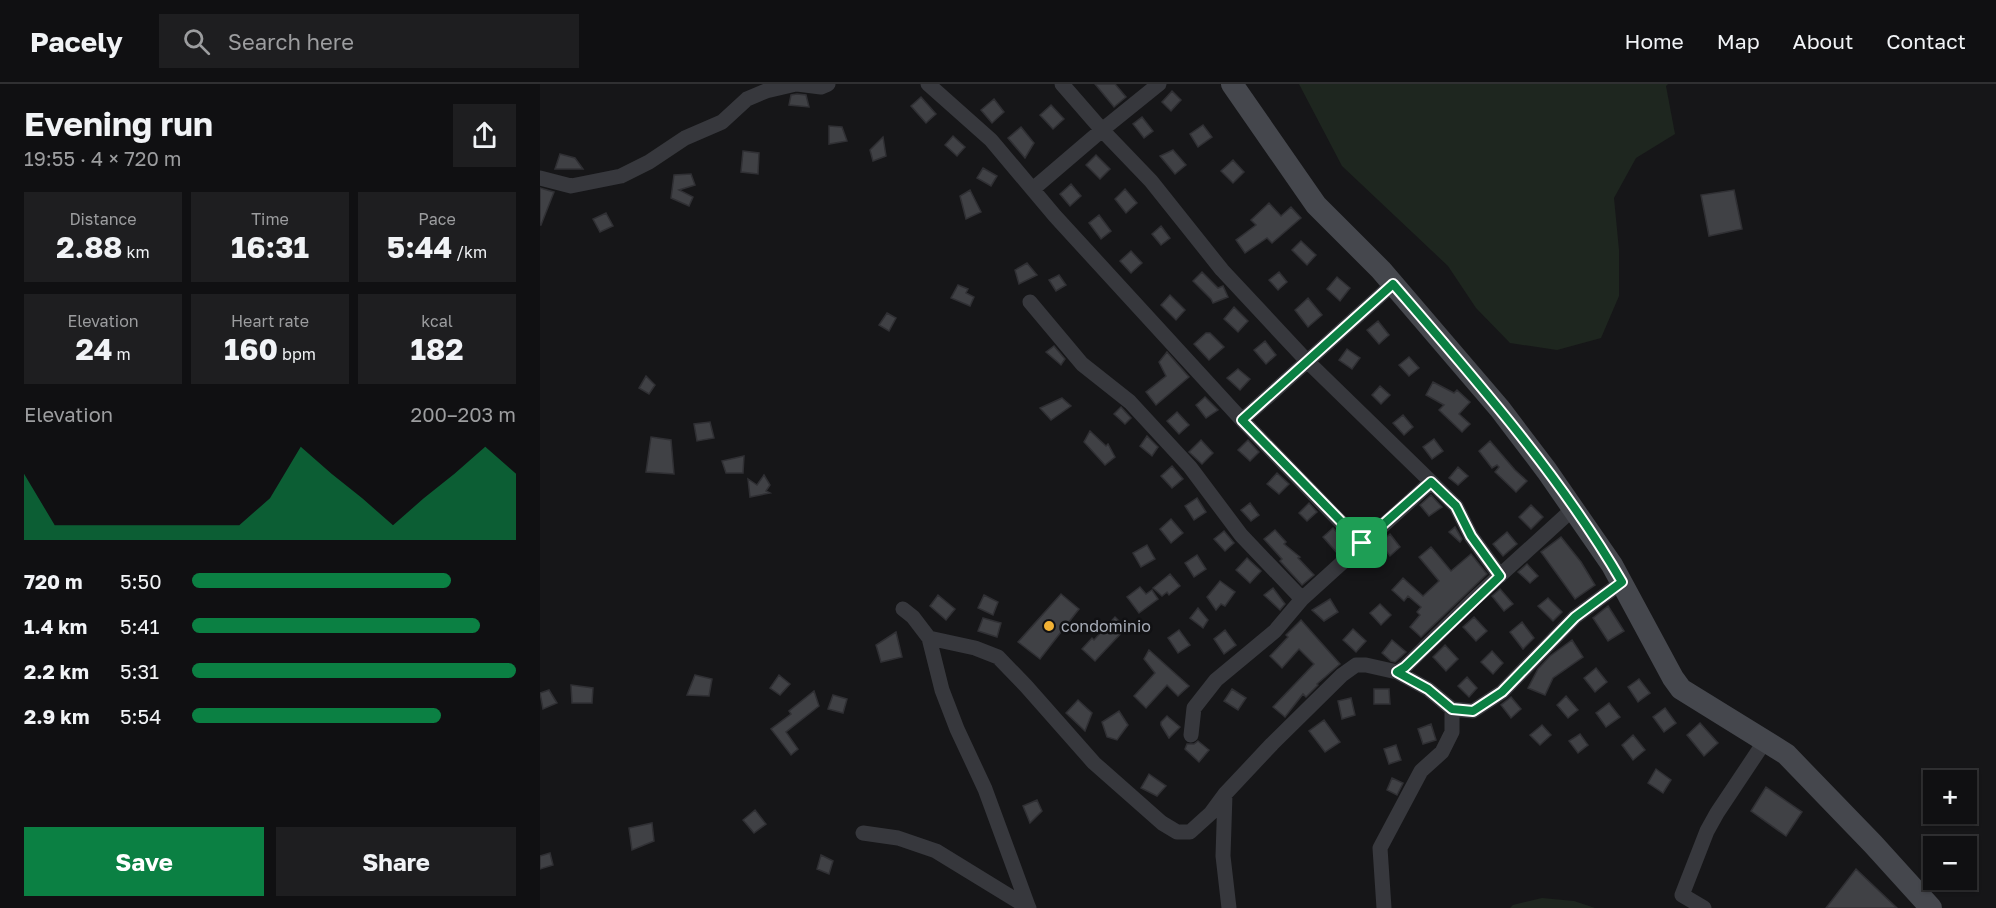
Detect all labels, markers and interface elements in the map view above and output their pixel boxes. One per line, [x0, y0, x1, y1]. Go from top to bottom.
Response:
search box [159, 14, 579, 68]
text: Pacely [30, 25, 123, 58]
icon: search [180, 25, 213, 58]
text: Search here [228, 28, 354, 55]
text: Home [1624, 28, 1684, 54]
text: Map [1717, 28, 1760, 54]
text: About [1793, 28, 1853, 54]
text: Contact [1886, 28, 1966, 54]
text: Evening run [24, 104, 213, 143]
button: share [453, 104, 516, 167]
text: 19:55 · 4 × 720 m [24, 146, 182, 170]
text: Distance [69, 209, 137, 229]
text: Time [251, 209, 289, 229]
text: Pace [418, 209, 456, 229]
text: 2.88 [56, 229, 123, 265]
text: 16:31 [231, 229, 309, 265]
text: 5:44 [387, 229, 452, 265]
text: km [123, 242, 150, 262]
text: /km [452, 242, 487, 262]
text: Elevation [67, 311, 139, 331]
text: Heart rate [231, 311, 309, 331]
text: kcal [421, 311, 453, 331]
text: 24 [75, 331, 112, 367]
text: 160 [224, 331, 278, 367]
text: 182 [411, 331, 463, 367]
text: m [112, 344, 131, 364]
text: bpm [278, 344, 316, 364]
text: Elevation [24, 402, 113, 426]
text: 200–203 m [411, 402, 516, 426]
pin [1336, 517, 1387, 568]
icon: arrive [1345, 526, 1378, 559]
text: 720 m [24, 569, 83, 593]
text: 5:50 [120, 569, 162, 593]
text: 1.4 km [24, 614, 87, 638]
text: 5:41 [120, 614, 160, 638]
place label: condominio [1061, 616, 1151, 636]
marker: condominio [1042, 619, 1056, 633]
text: 2.2 km [24, 659, 89, 683]
text: 5:31 [120, 659, 159, 683]
text: 2.9 km [24, 704, 89, 728]
text: 5:54 [120, 704, 161, 728]
map controls [1923, 770, 1977, 890]
button: + [1923, 770, 1977, 824]
button: Save [24, 827, 264, 896]
button: Share [276, 827, 516, 896]
button: − [1923, 836, 1977, 890]

